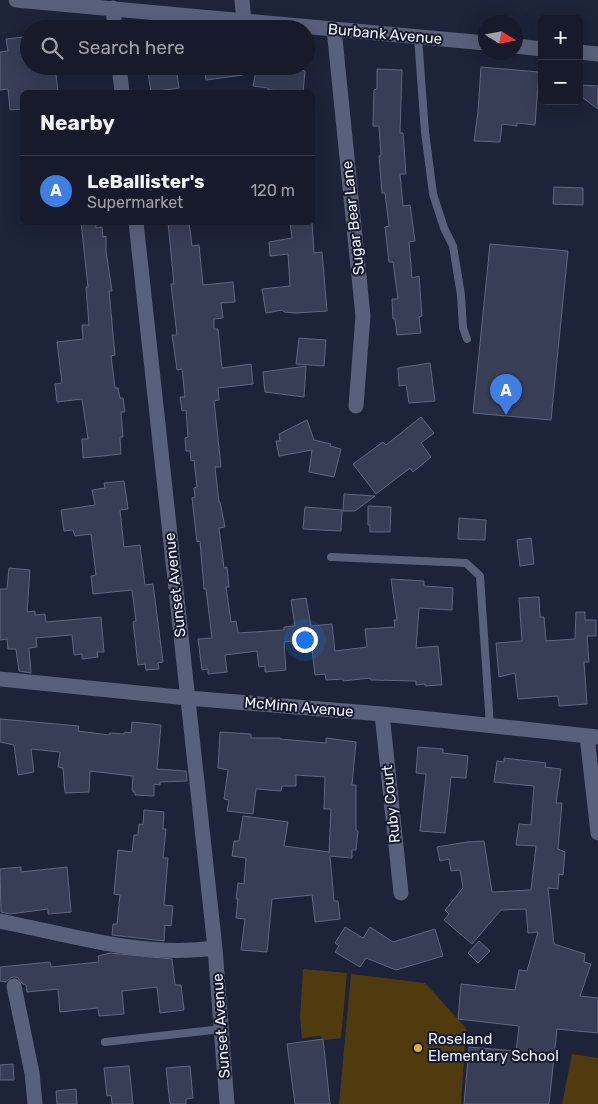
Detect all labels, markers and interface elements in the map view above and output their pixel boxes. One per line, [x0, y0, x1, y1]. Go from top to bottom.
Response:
north arrow [478, 15, 523, 60]
map controls [538, 15, 583, 105]
button: + [538, 15, 583, 60]
search box [20, 20, 315, 75]
street label: Burbank Avenue [327, 20, 443, 48]
icon: search [38, 34, 66, 62]
text: Search here [78, 36, 185, 59]
button: − [538, 60, 583, 105]
text: Nearby [40, 110, 115, 135]
street label: Sugar Bear Lane [338, 160, 368, 276]
text: LeBallister's [87, 170, 204, 193]
text: A [50, 181, 62, 200]
text: 120 m [250, 181, 295, 200]
text: Supermarket [87, 193, 183, 212]
pin: A [490, 374, 522, 415]
street label: Sunset Avenue [161, 532, 189, 638]
your location [292, 627, 318, 653]
street label: McMinn Avenue [244, 693, 354, 721]
street label: Ruby Court [378, 764, 404, 844]
street label: Sunset Avenue [208, 973, 234, 1079]
place label: Roseland Elementary School [428, 1030, 559, 1065]
marker: Roseland Elementary School [412, 1042, 424, 1054]

